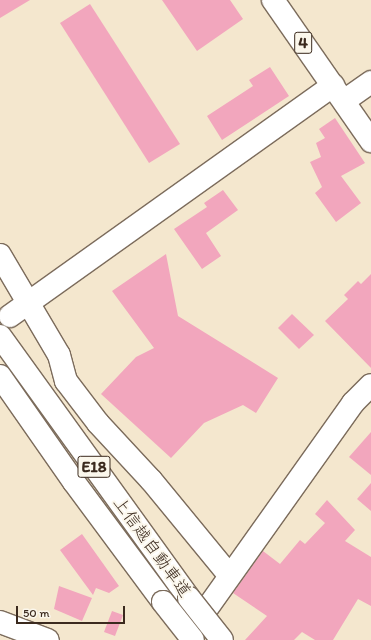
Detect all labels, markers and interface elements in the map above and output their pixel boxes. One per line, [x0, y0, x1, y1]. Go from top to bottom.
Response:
road number: 4 [294, 29, 312, 57]
road number: E18 [77, 453, 111, 481]
street label: 上信越自動車道 [109, 493, 195, 601]
scale bar [18, 598, 127, 624]
text: 50 m [23, 606, 49, 620]

